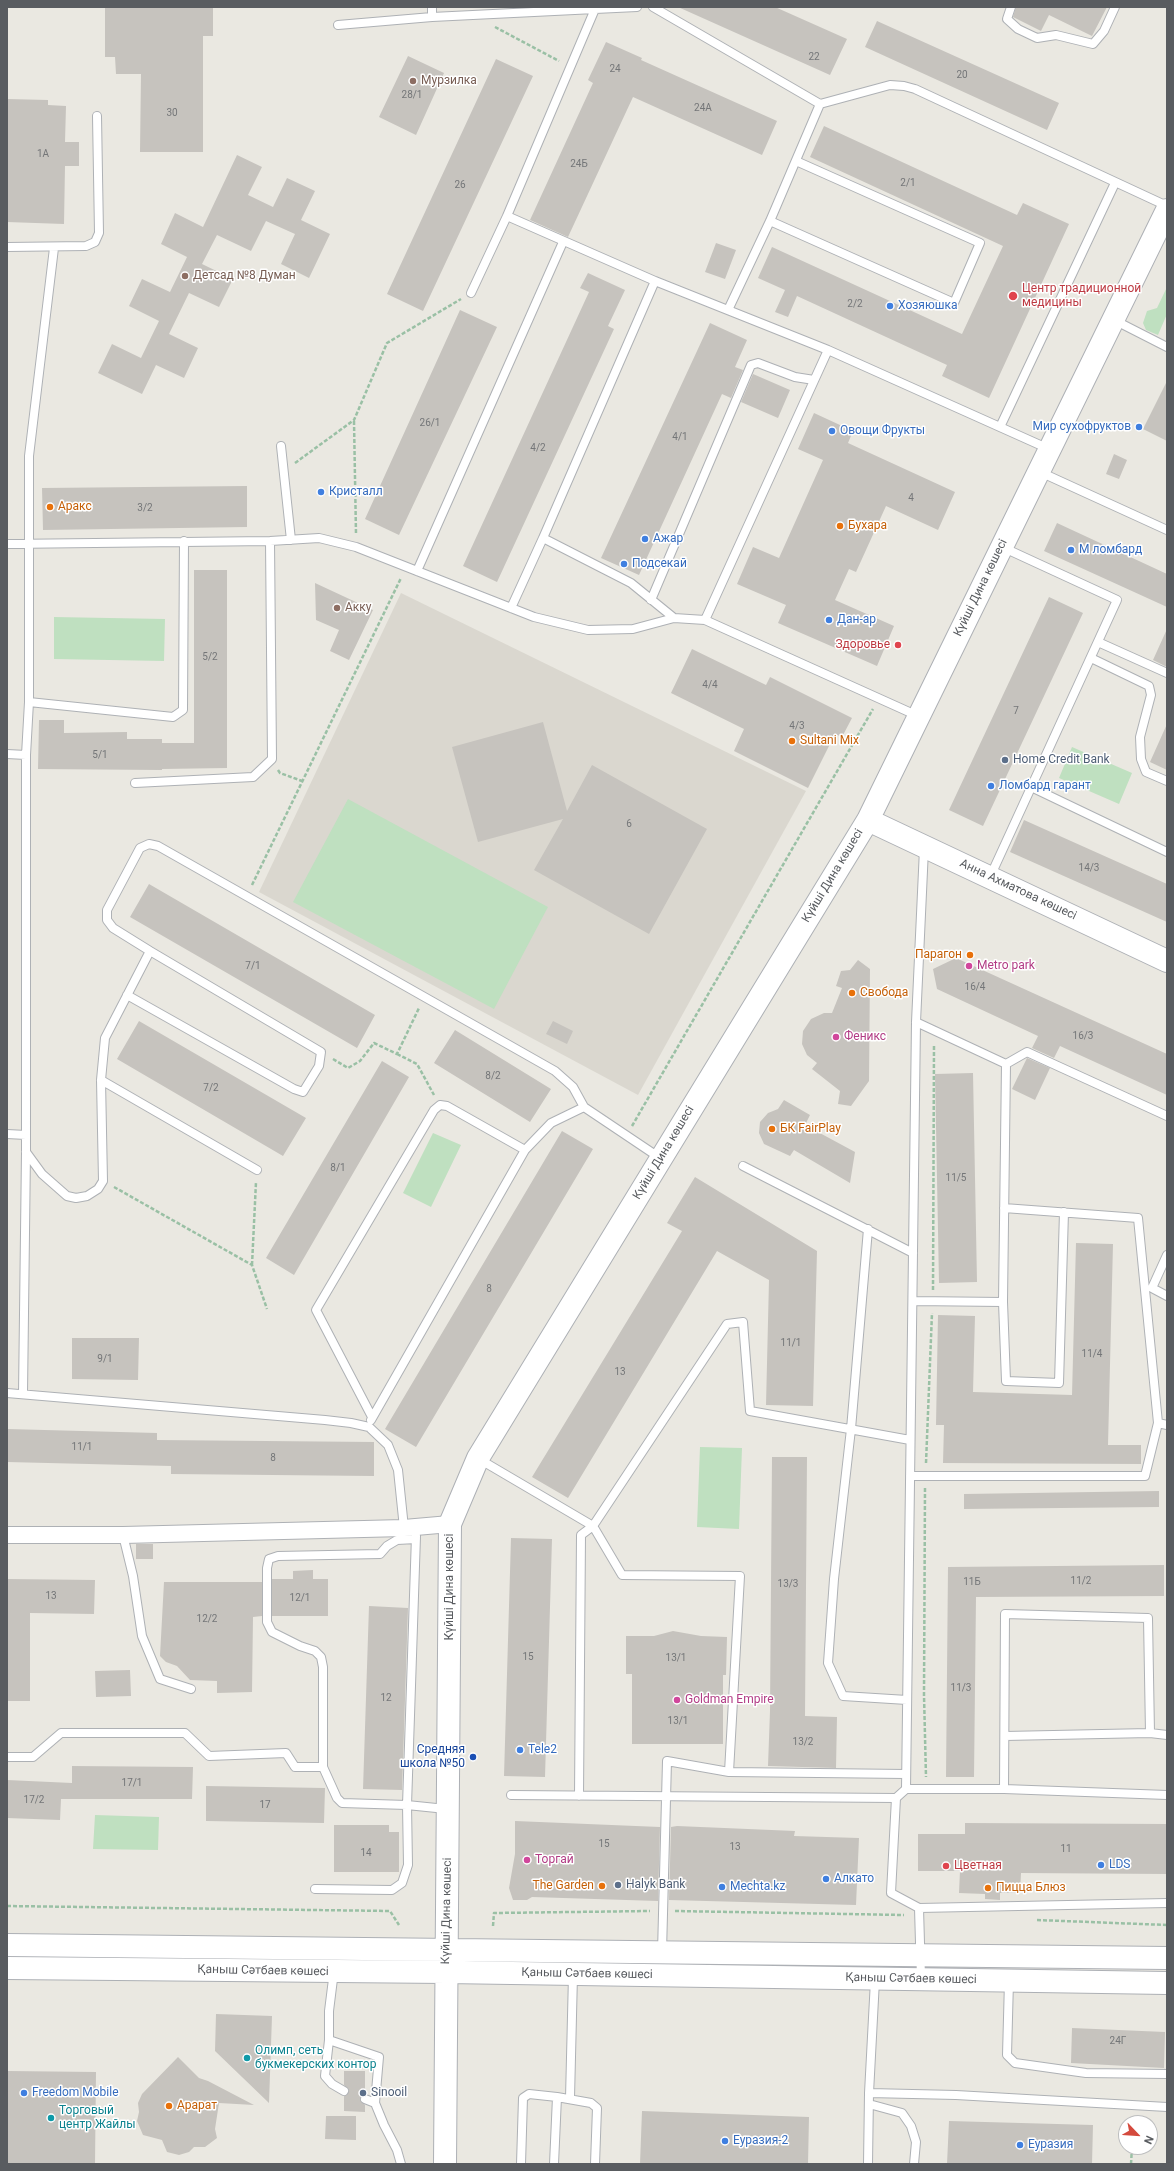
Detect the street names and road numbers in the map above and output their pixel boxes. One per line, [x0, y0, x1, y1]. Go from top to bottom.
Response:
street label: Күйші Дина көшесі [951, 537, 1011, 639]
street label: Күйші Дина көшесі [799, 826, 867, 926]
street label: Анна Ахматова көшесі [957, 857, 1079, 923]
street label: Күйші Дина көшесі [630, 1103, 698, 1203]
street label: Күйші Дина көшесі [443, 1534, 457, 1640]
street label: Күйші Дина көшесі [439, 1857, 455, 1965]
street label: Қаныш Сәтбаев көшесі [197, 1963, 329, 1979]
street label: Қаныш Сәтбаев көшесі [521, 1966, 653, 1982]
street label: Қаныш Сәтбаев көшесі [845, 1971, 977, 1987]

